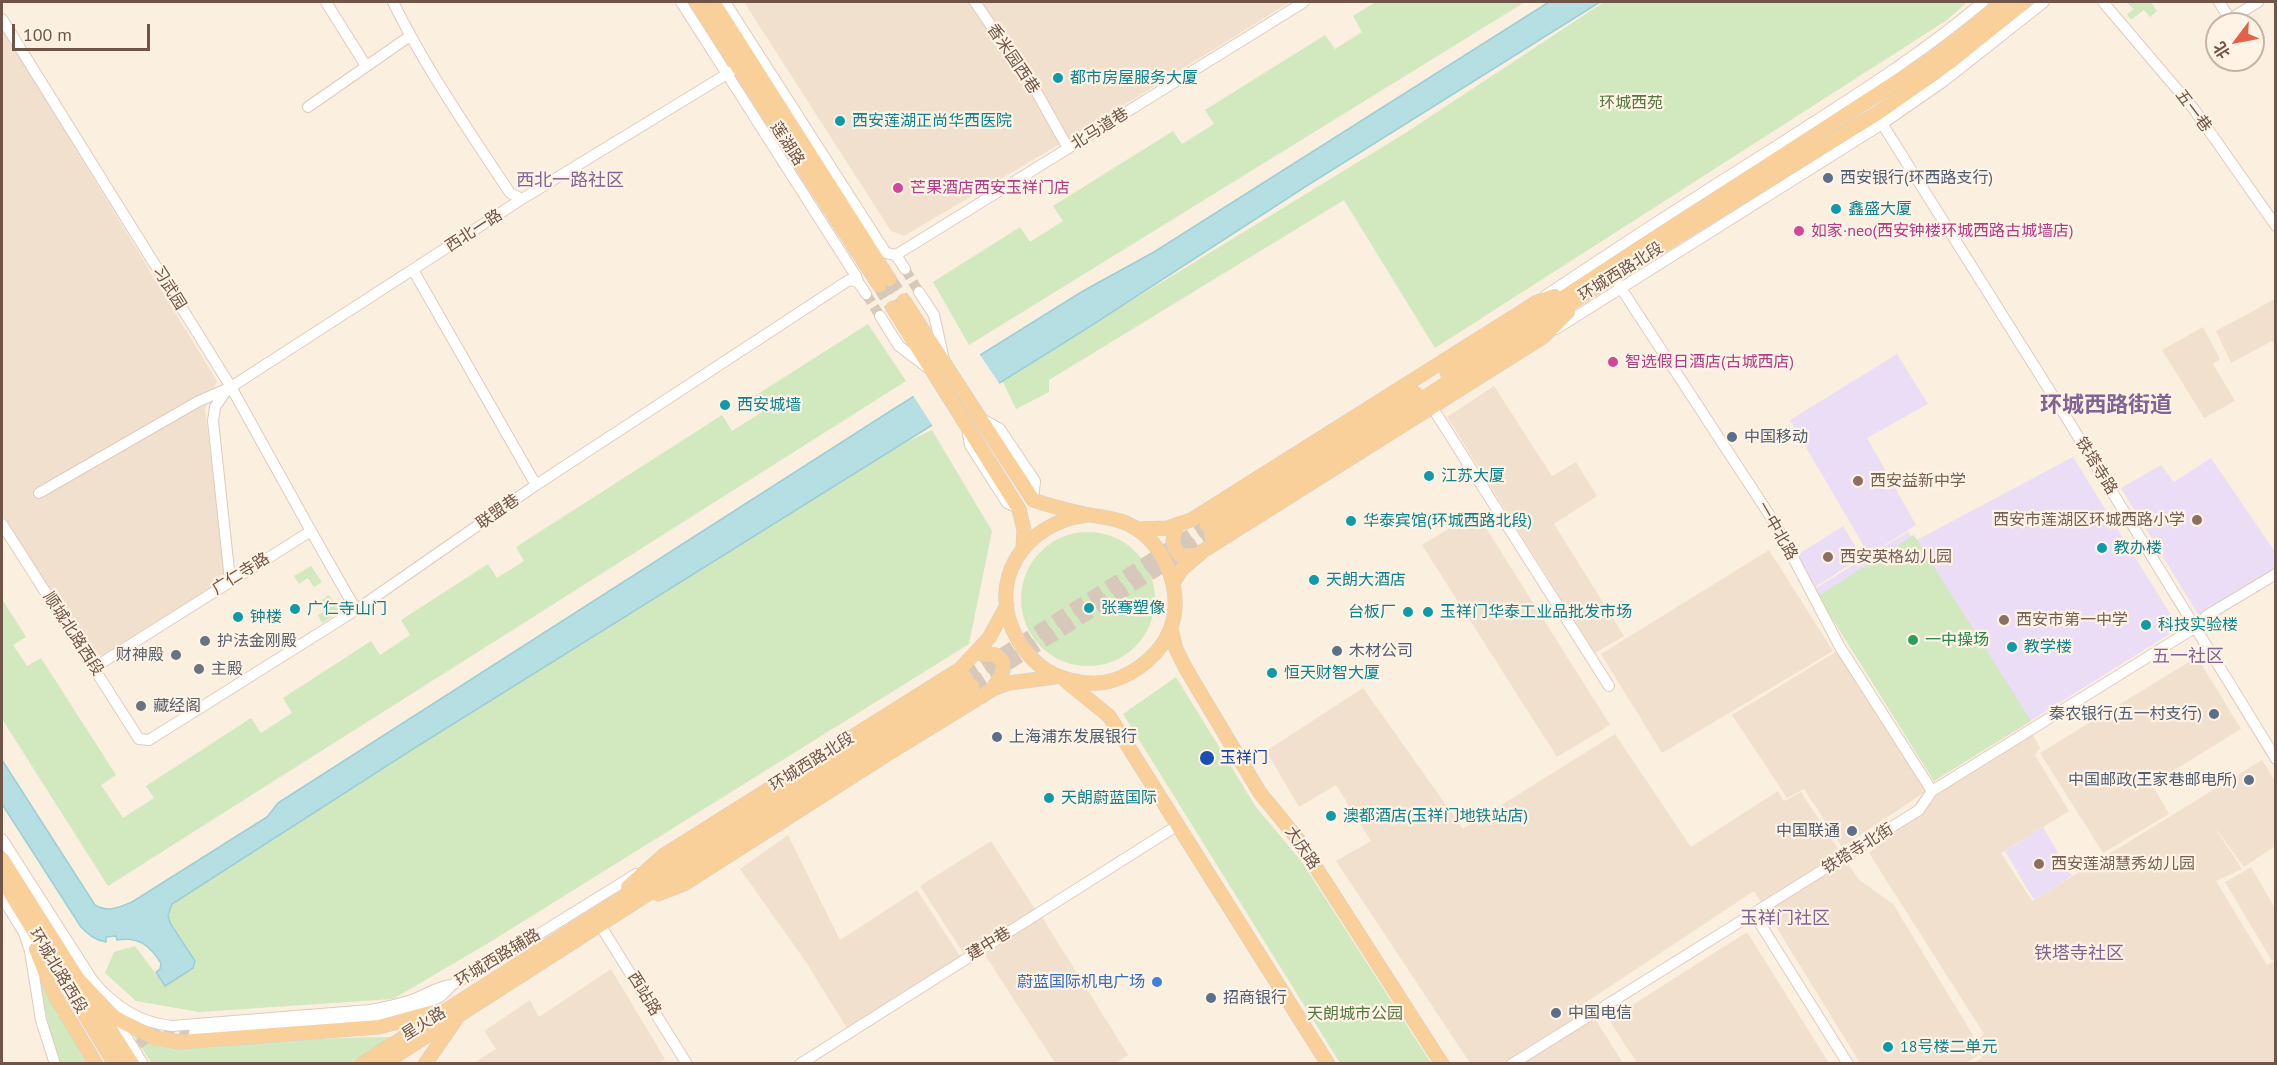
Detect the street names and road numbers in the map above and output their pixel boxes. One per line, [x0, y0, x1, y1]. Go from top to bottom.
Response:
street label: 香米园西巷 [983, 20, 1043, 98]
street label: 五一巷 [2171, 86, 2215, 136]
street label: 北马道巷 [1068, 104, 1132, 154]
street label: 莲湖路 [766, 119, 808, 169]
street label: 西北一路 [442, 206, 506, 256]
street label: 环城西路北段 [1575, 238, 1667, 306]
street label: 习武园 [148, 263, 190, 313]
street label: 铁塔寺路 [2071, 434, 2121, 498]
street label: 联盟巷 [473, 490, 523, 534]
street label: 一中北路 [1753, 498, 1801, 564]
street label: 广仁寺路 [209, 549, 273, 599]
street label: 顺城北路西段 [39, 589, 107, 679]
street label: 环城西路北段 [766, 728, 858, 796]
street label: 铁塔寺北街 [1819, 820, 1897, 878]
street label: 大庆路 [1281, 823, 1323, 873]
street label: 建中巷 [964, 923, 1014, 965]
street label: 环城北路西段 [25, 925, 91, 1017]
street label: 环城西路辅路 [452, 925, 544, 991]
street label: 西站路 [623, 969, 665, 1019]
street label: 星火路 [399, 1003, 449, 1045]

